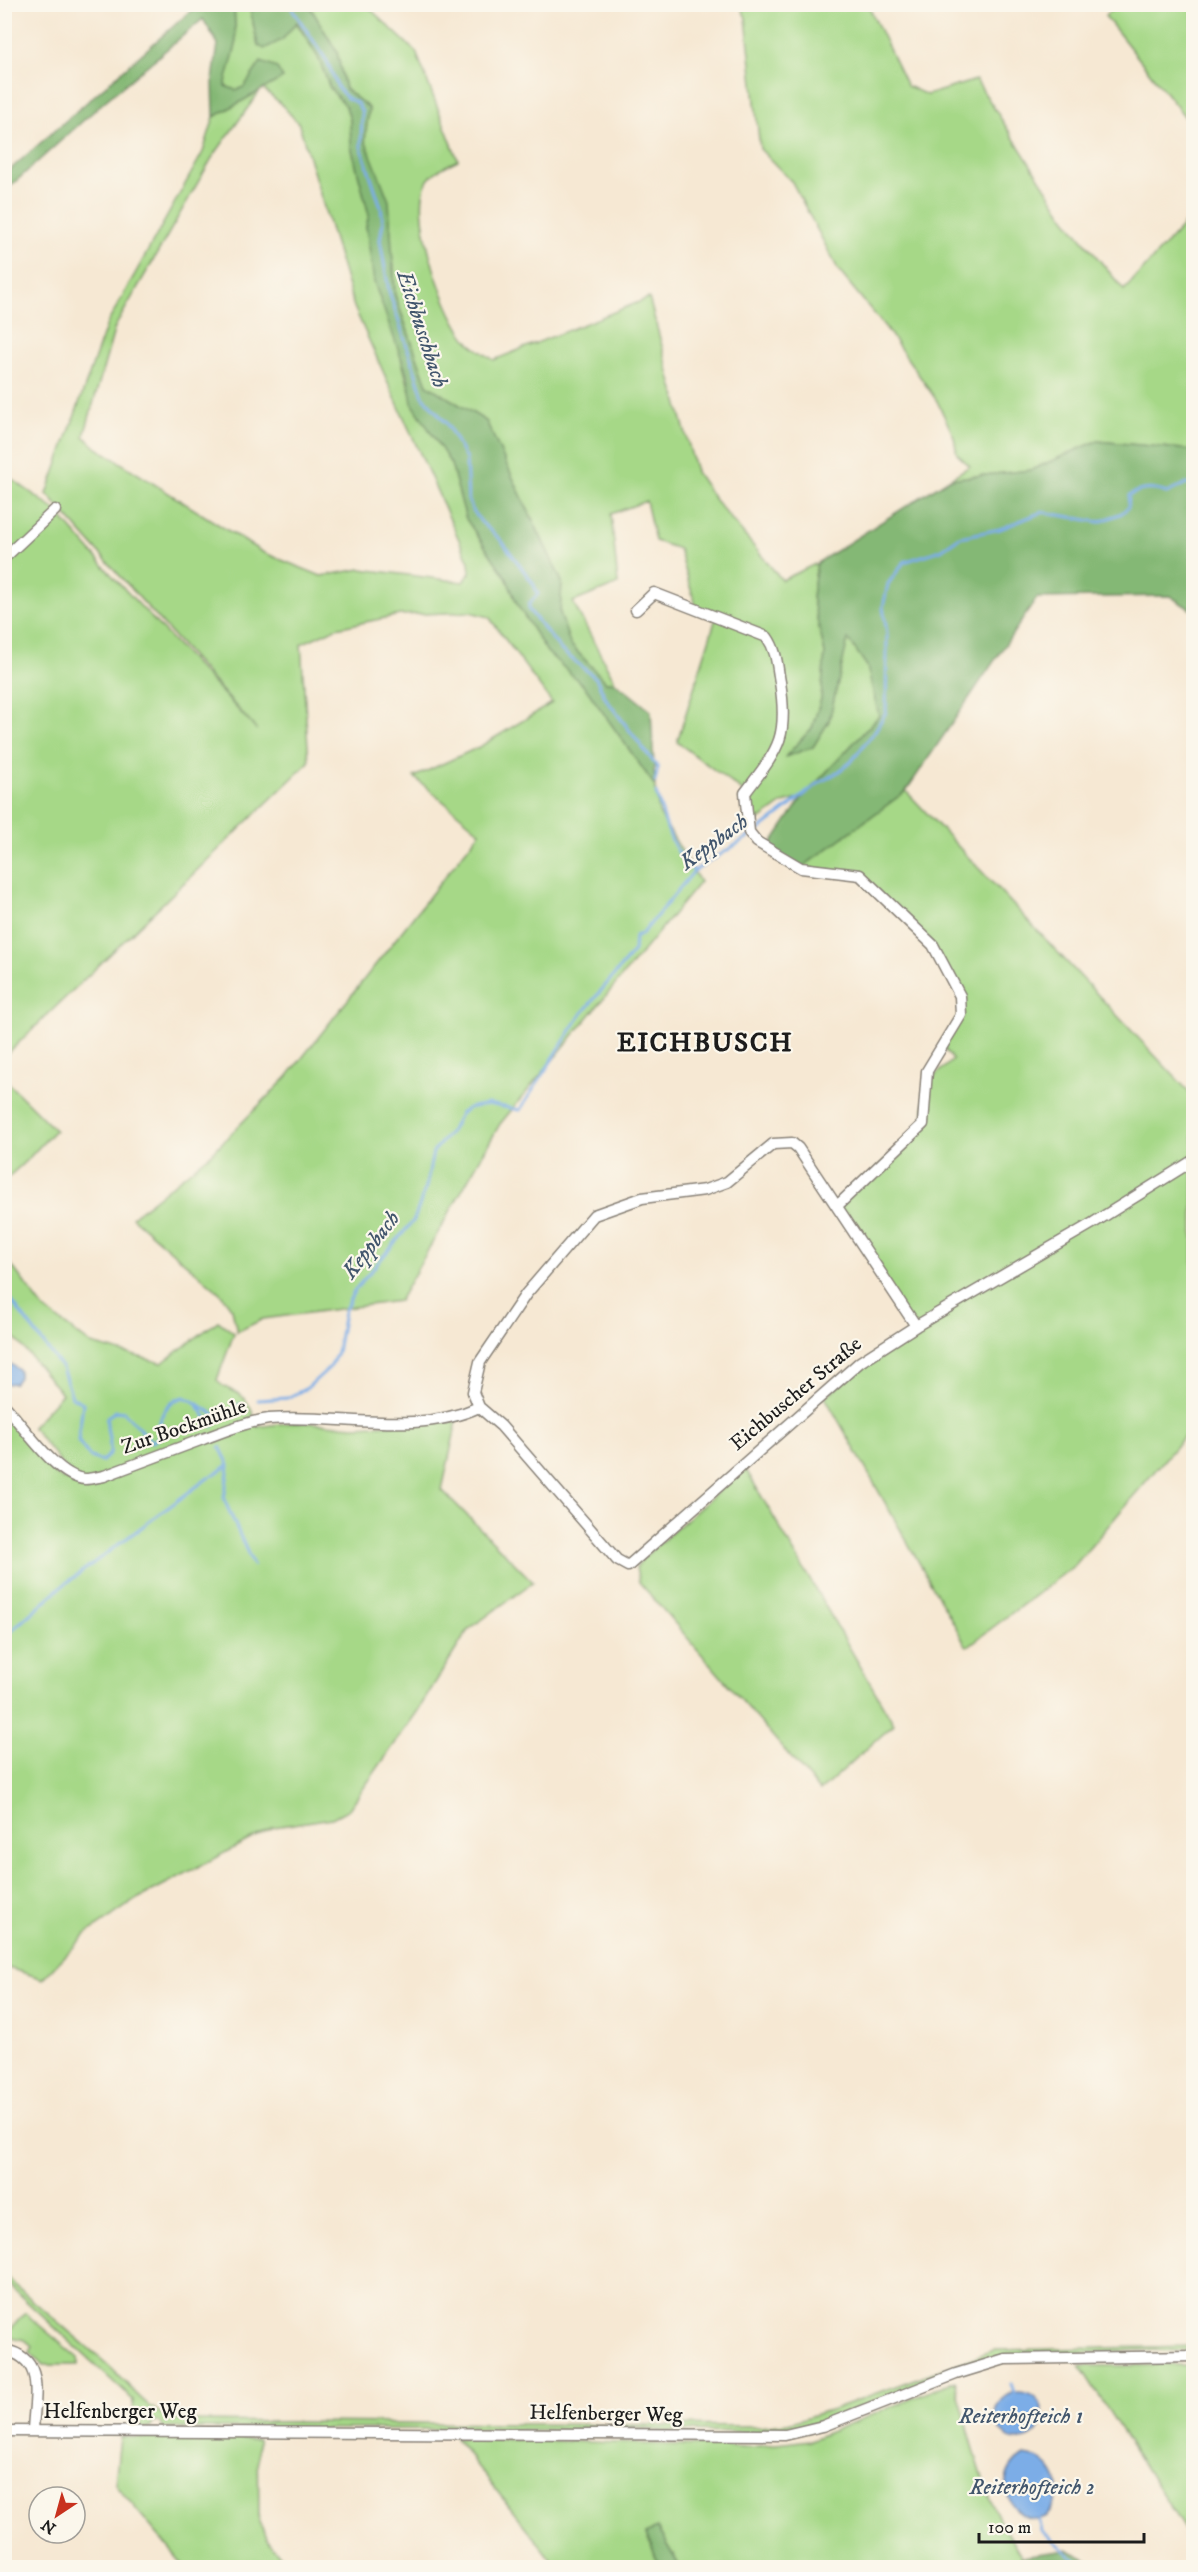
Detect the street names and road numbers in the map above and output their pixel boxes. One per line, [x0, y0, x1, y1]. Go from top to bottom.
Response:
street label: Eichbuscher Straße [725, 1331, 867, 1457]
street label: Zur Bockmühle [118, 1393, 250, 1461]
street label: Helfenberger Weg [43, 2399, 197, 2425]
street label: Helfenberger Weg [529, 2400, 684, 2428]

